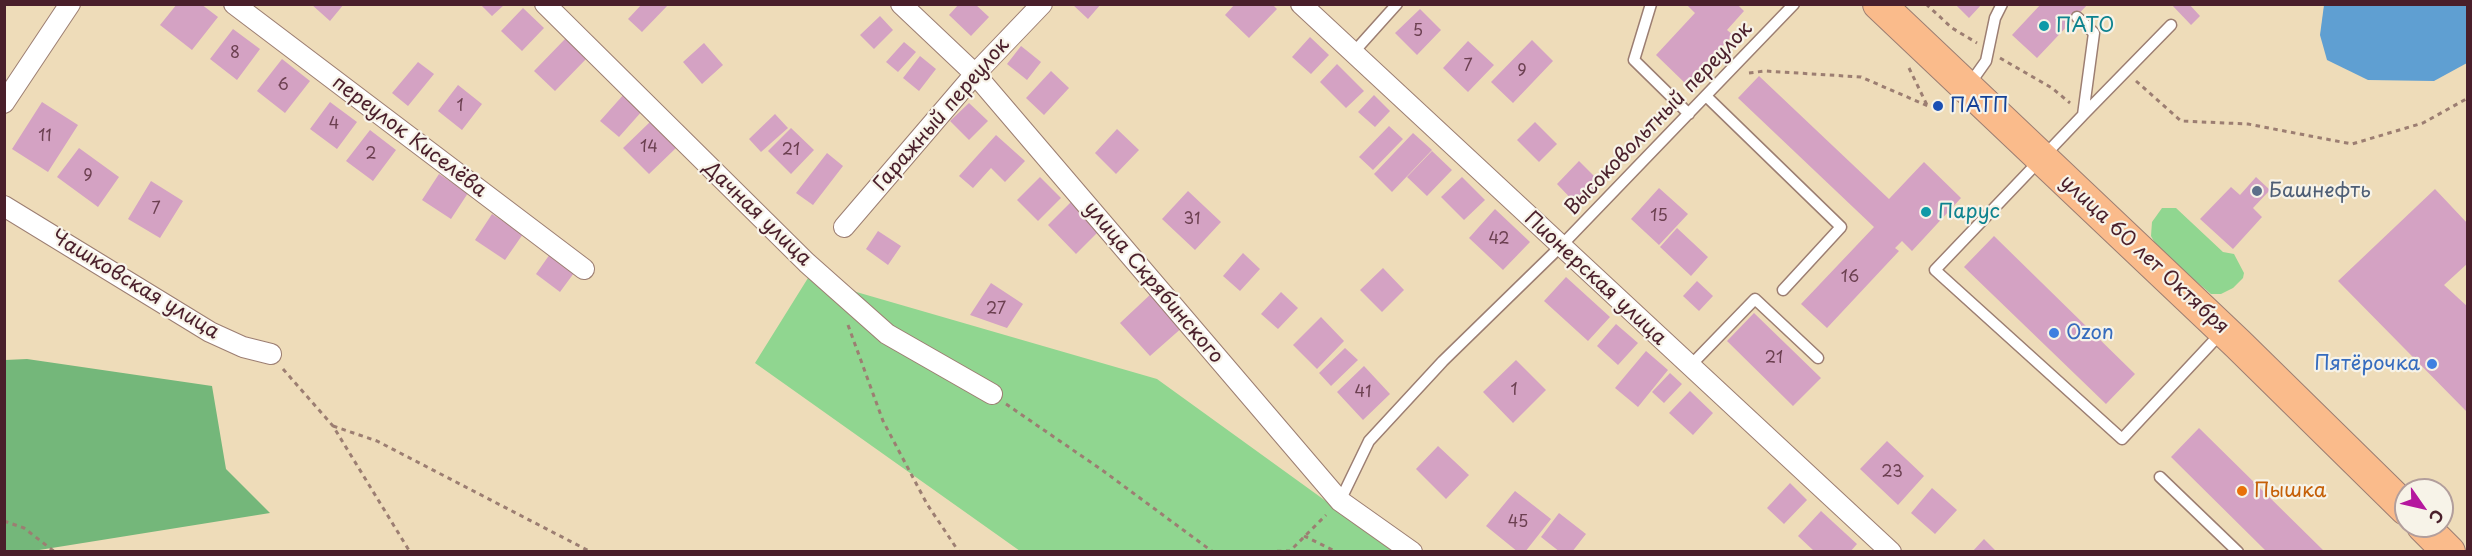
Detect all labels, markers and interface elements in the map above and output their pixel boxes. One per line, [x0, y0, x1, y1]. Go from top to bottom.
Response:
place label: ПАТО [2056, 14, 2114, 38]
street label: Высоковольтный переулок [1560, 17, 1758, 221]
marker: ПАТО [2037, 19, 2051, 33]
house number: 5 [1413, 22, 1423, 42]
street label: Гаражный переулок [869, 34, 1015, 196]
house number: 8 [230, 44, 240, 64]
house number: 7 [1463, 57, 1473, 77]
house number: 9 [1517, 62, 1527, 82]
street label: переулок Киселёва [327, 71, 491, 203]
house number: 6 [277, 76, 289, 96]
place label: ПАТП [1950, 94, 2009, 118]
house number: 1 [456, 97, 464, 117]
marker: ПАТП [1931, 99, 1945, 113]
house number: 4 [329, 115, 339, 135]
house number: 11 [38, 127, 52, 147]
house number: 14 [640, 138, 658, 158]
house number: 21 [782, 141, 800, 161]
house number: 2 [365, 145, 377, 165]
street label: Дачная улица [698, 157, 816, 271]
house number: 9 [83, 167, 93, 187]
street label: улица 60 лет Октября [2055, 171, 2233, 339]
place label: Башнефть [2269, 179, 2371, 203]
marker: Башнефть [2250, 184, 2264, 198]
street label: улица Скрябинского [1078, 197, 1228, 369]
house number: 7 [151, 200, 161, 220]
place label: Парус [1938, 200, 2000, 224]
marker: Парус [1919, 205, 1933, 219]
street label: Пионерская улица [1519, 207, 1671, 351]
house number: 15 [1650, 207, 1668, 227]
house number: 31 [1184, 210, 1200, 230]
street label: Чашковская улица [47, 225, 223, 345]
house number: 42 [1488, 230, 1510, 250]
house number: 16 [1841, 268, 1859, 288]
house number: 27 [986, 300, 1006, 320]
place label: Ozon [2066, 321, 2114, 345]
marker: Ozon [2047, 326, 2061, 340]
house number: 21 [1765, 349, 1783, 369]
place label: Пятёрочка [2314, 352, 2420, 376]
marker: Пятёрочка [2425, 357, 2439, 371]
house number: 1 [1510, 381, 1518, 401]
house number: 41 [1355, 383, 1371, 403]
house number: 23 [1881, 463, 1903, 483]
north arrow [2394, 478, 2454, 538]
place label: Пышка [2254, 479, 2326, 503]
marker: Пышка [2235, 484, 2249, 498]
text: С [2424, 505, 2451, 529]
house number: 45 [1508, 513, 1528, 533]

